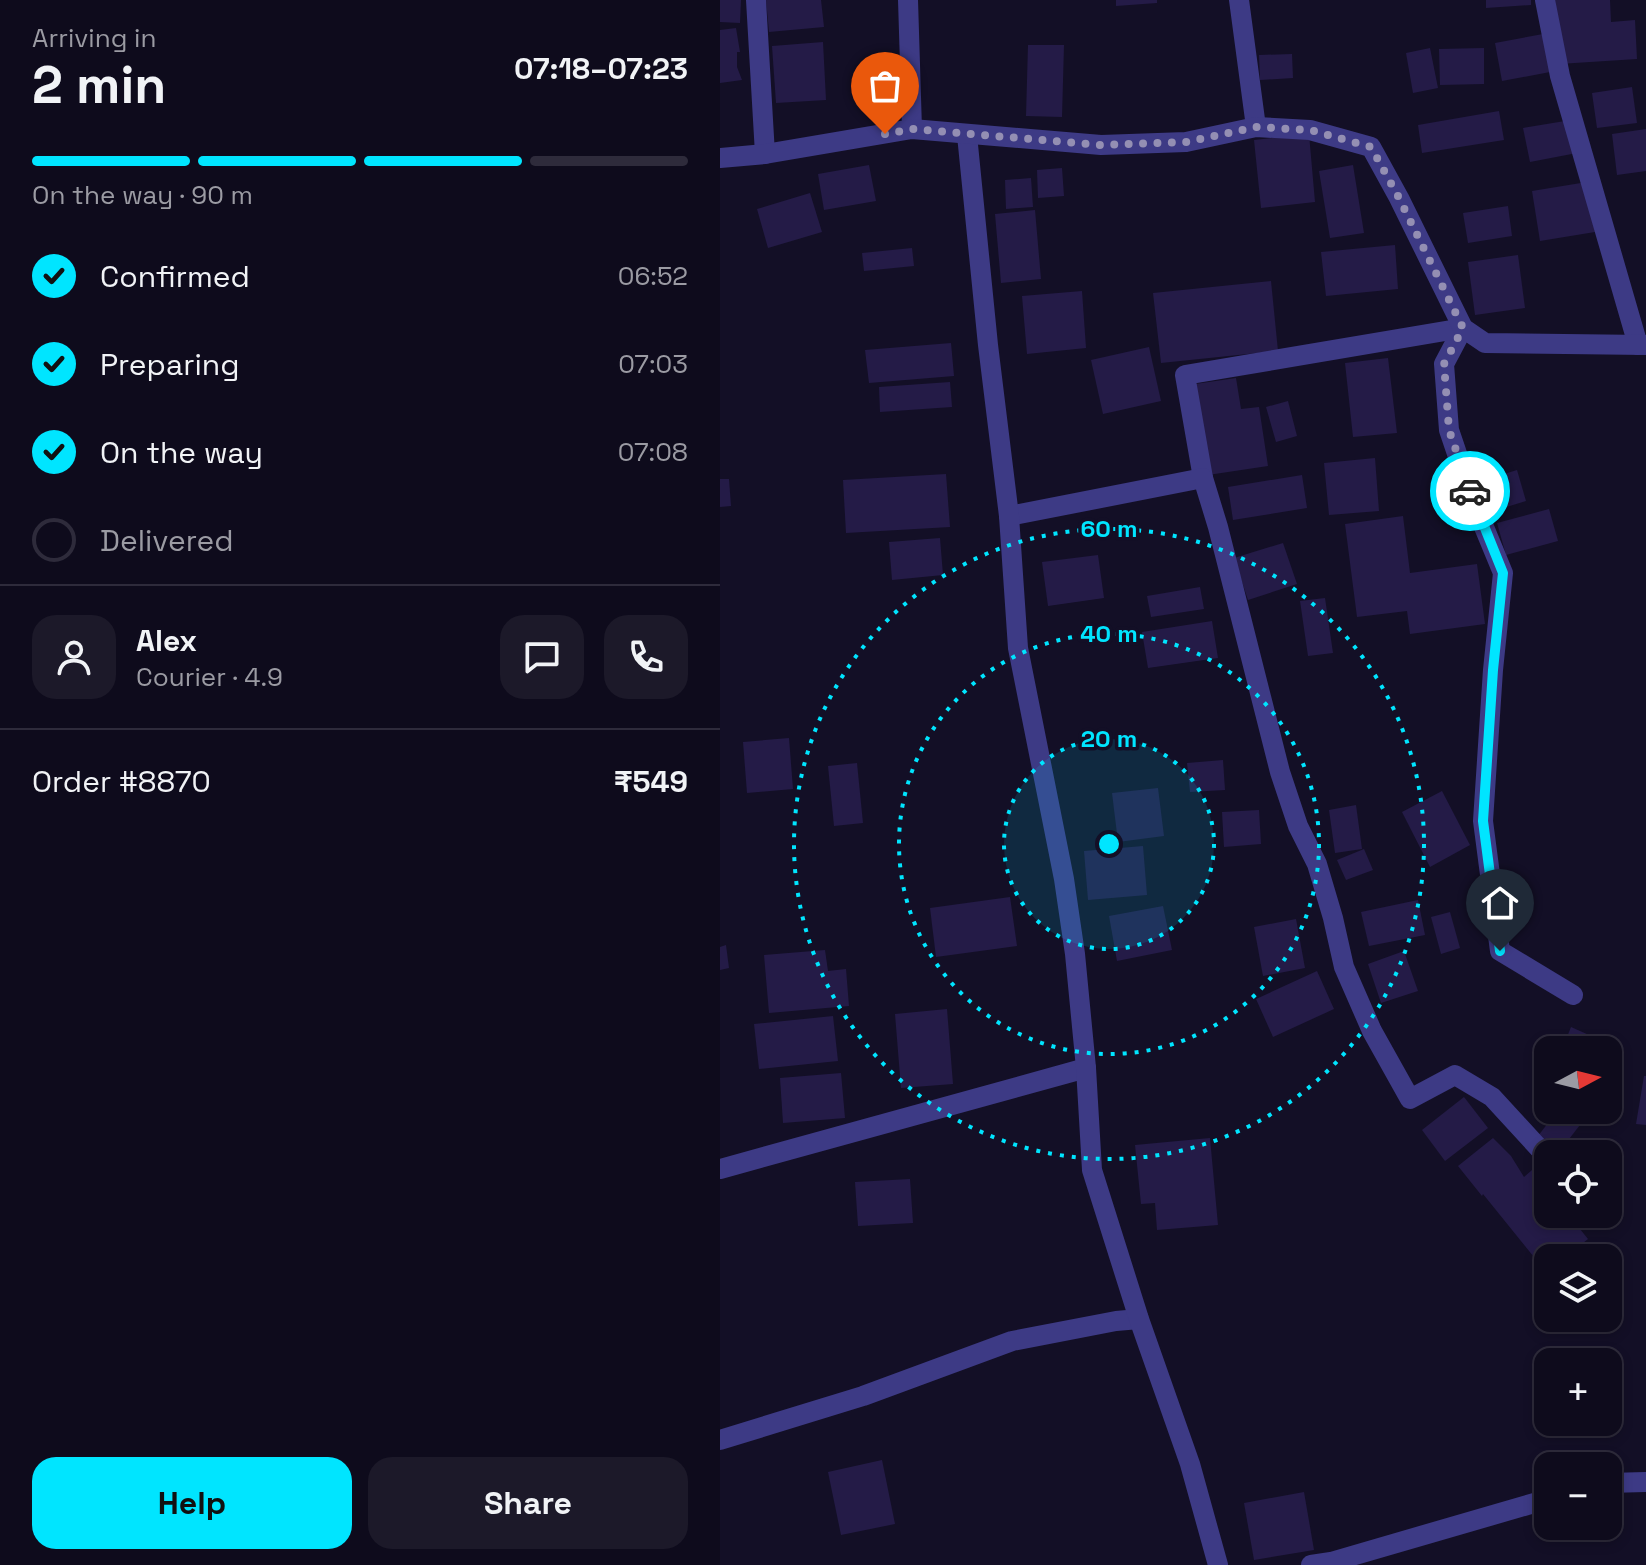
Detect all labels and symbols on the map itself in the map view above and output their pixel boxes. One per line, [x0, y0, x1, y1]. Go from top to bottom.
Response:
pin [851, 52, 919, 134]
courier [1430, 451, 1510, 531]
text: 60 m [1081, 513, 1137, 544]
text: 40 m [1080, 618, 1138, 649]
text: 20 m [1081, 723, 1137, 754]
centre of rings [1095, 830, 1123, 858]
pin [1466, 869, 1534, 951]
north arrow [1534, 1036, 1622, 1124]

